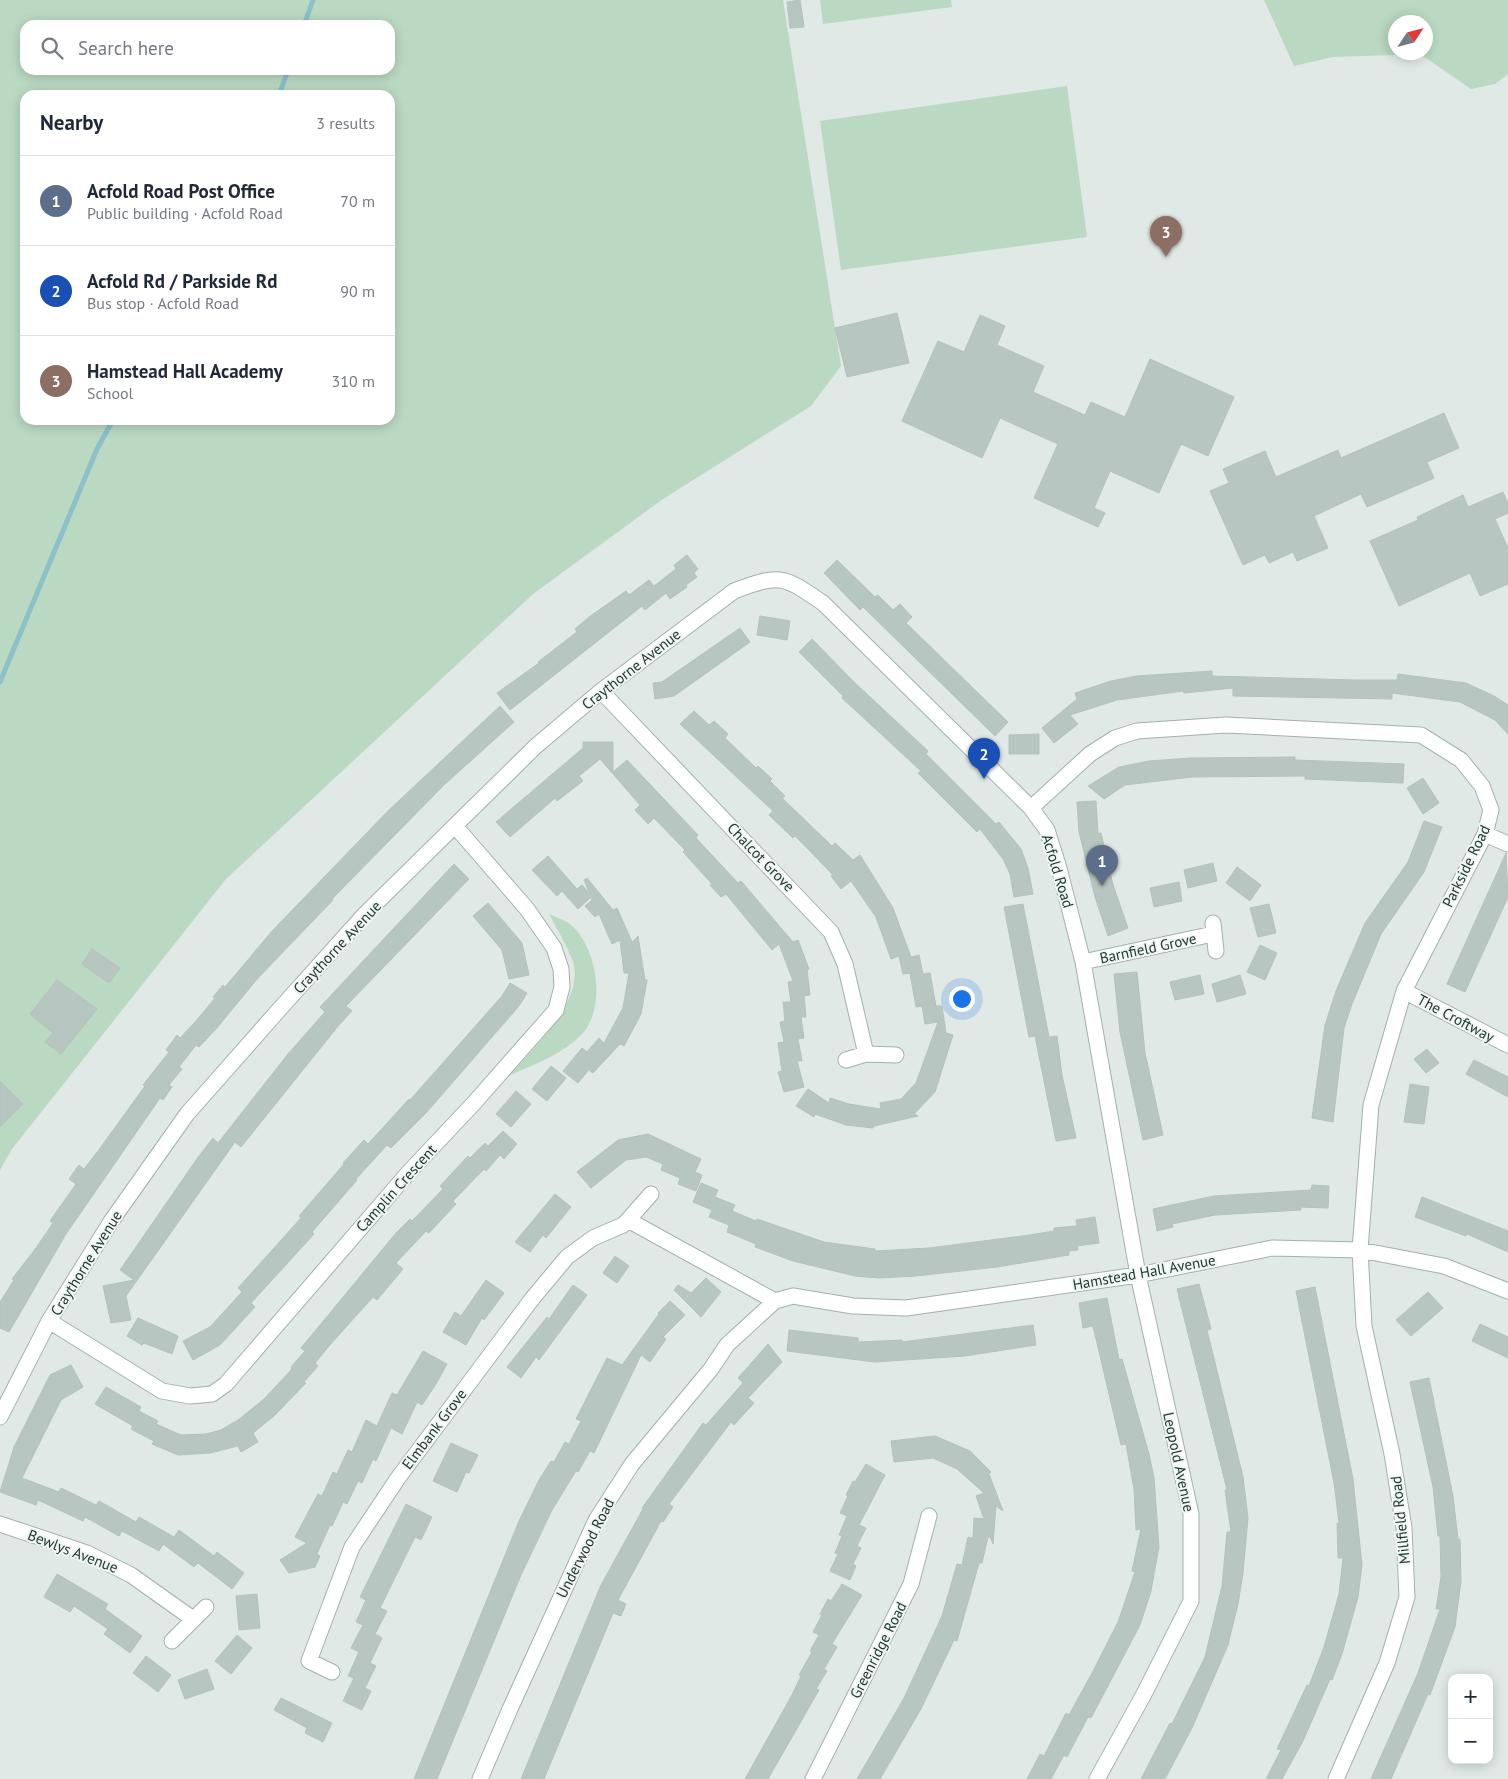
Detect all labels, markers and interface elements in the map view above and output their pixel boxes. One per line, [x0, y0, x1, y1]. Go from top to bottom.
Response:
north arrow [1388, 15, 1433, 60]
search box [20, 20, 395, 75]
icon: search [38, 34, 66, 62]
text: Search here [78, 36, 174, 60]
text: Nearby [40, 109, 103, 136]
text: 3 results [316, 113, 375, 133]
text: Acfold Road Post Office [87, 179, 275, 203]
text: 1 [51, 191, 61, 211]
text: 70 m [340, 191, 375, 211]
text: Public building · Acfold Road [87, 203, 283, 223]
pin: 3 [1150, 216, 1182, 257]
text: Acfold Rd / Parkside Rd [87, 269, 278, 293]
text: 2 [51, 281, 61, 301]
text: 90 m [340, 281, 375, 301]
text: Bus stop · Acfold Road [87, 293, 239, 313]
text: Hamstead Hall Academy [87, 359, 283, 383]
text: 3 [51, 371, 61, 391]
text: 310 m [332, 371, 375, 391]
text: School [87, 383, 133, 403]
street label: Craythorne Avenue [578, 624, 684, 714]
pin: 2 [968, 738, 1000, 779]
street label: Chalcot Grove [723, 818, 799, 896]
street label: Parkside Road [1438, 822, 1494, 910]
street label: Acfold Road [1038, 832, 1078, 910]
pin: 1 [1086, 845, 1118, 886]
street label: Craythorne Avenue [289, 896, 385, 998]
street label: Barnfield Grove [1098, 928, 1198, 968]
your location [949, 986, 975, 1012]
street label: The Croftway [1414, 990, 1498, 1046]
street label: Camplin Crescent [352, 1140, 440, 1236]
street label: Craythorne Avenue [46, 1207, 126, 1319]
street label: Hamstead Hall Avenue [1071, 1250, 1217, 1294]
street label: Elmbank Grove [398, 1385, 470, 1473]
street label: Leopold Avenue [1159, 1410, 1199, 1514]
street label: Millfield Road [1386, 1475, 1414, 1565]
street label: Underwood Road [552, 1495, 618, 1601]
street label: Bewlys Avenue [25, 1525, 121, 1577]
street label: Greenridge Road [845, 1598, 911, 1702]
map controls [1448, 1674, 1493, 1764]
button: + [1448, 1674, 1493, 1719]
button: − [1448, 1719, 1493, 1764]

